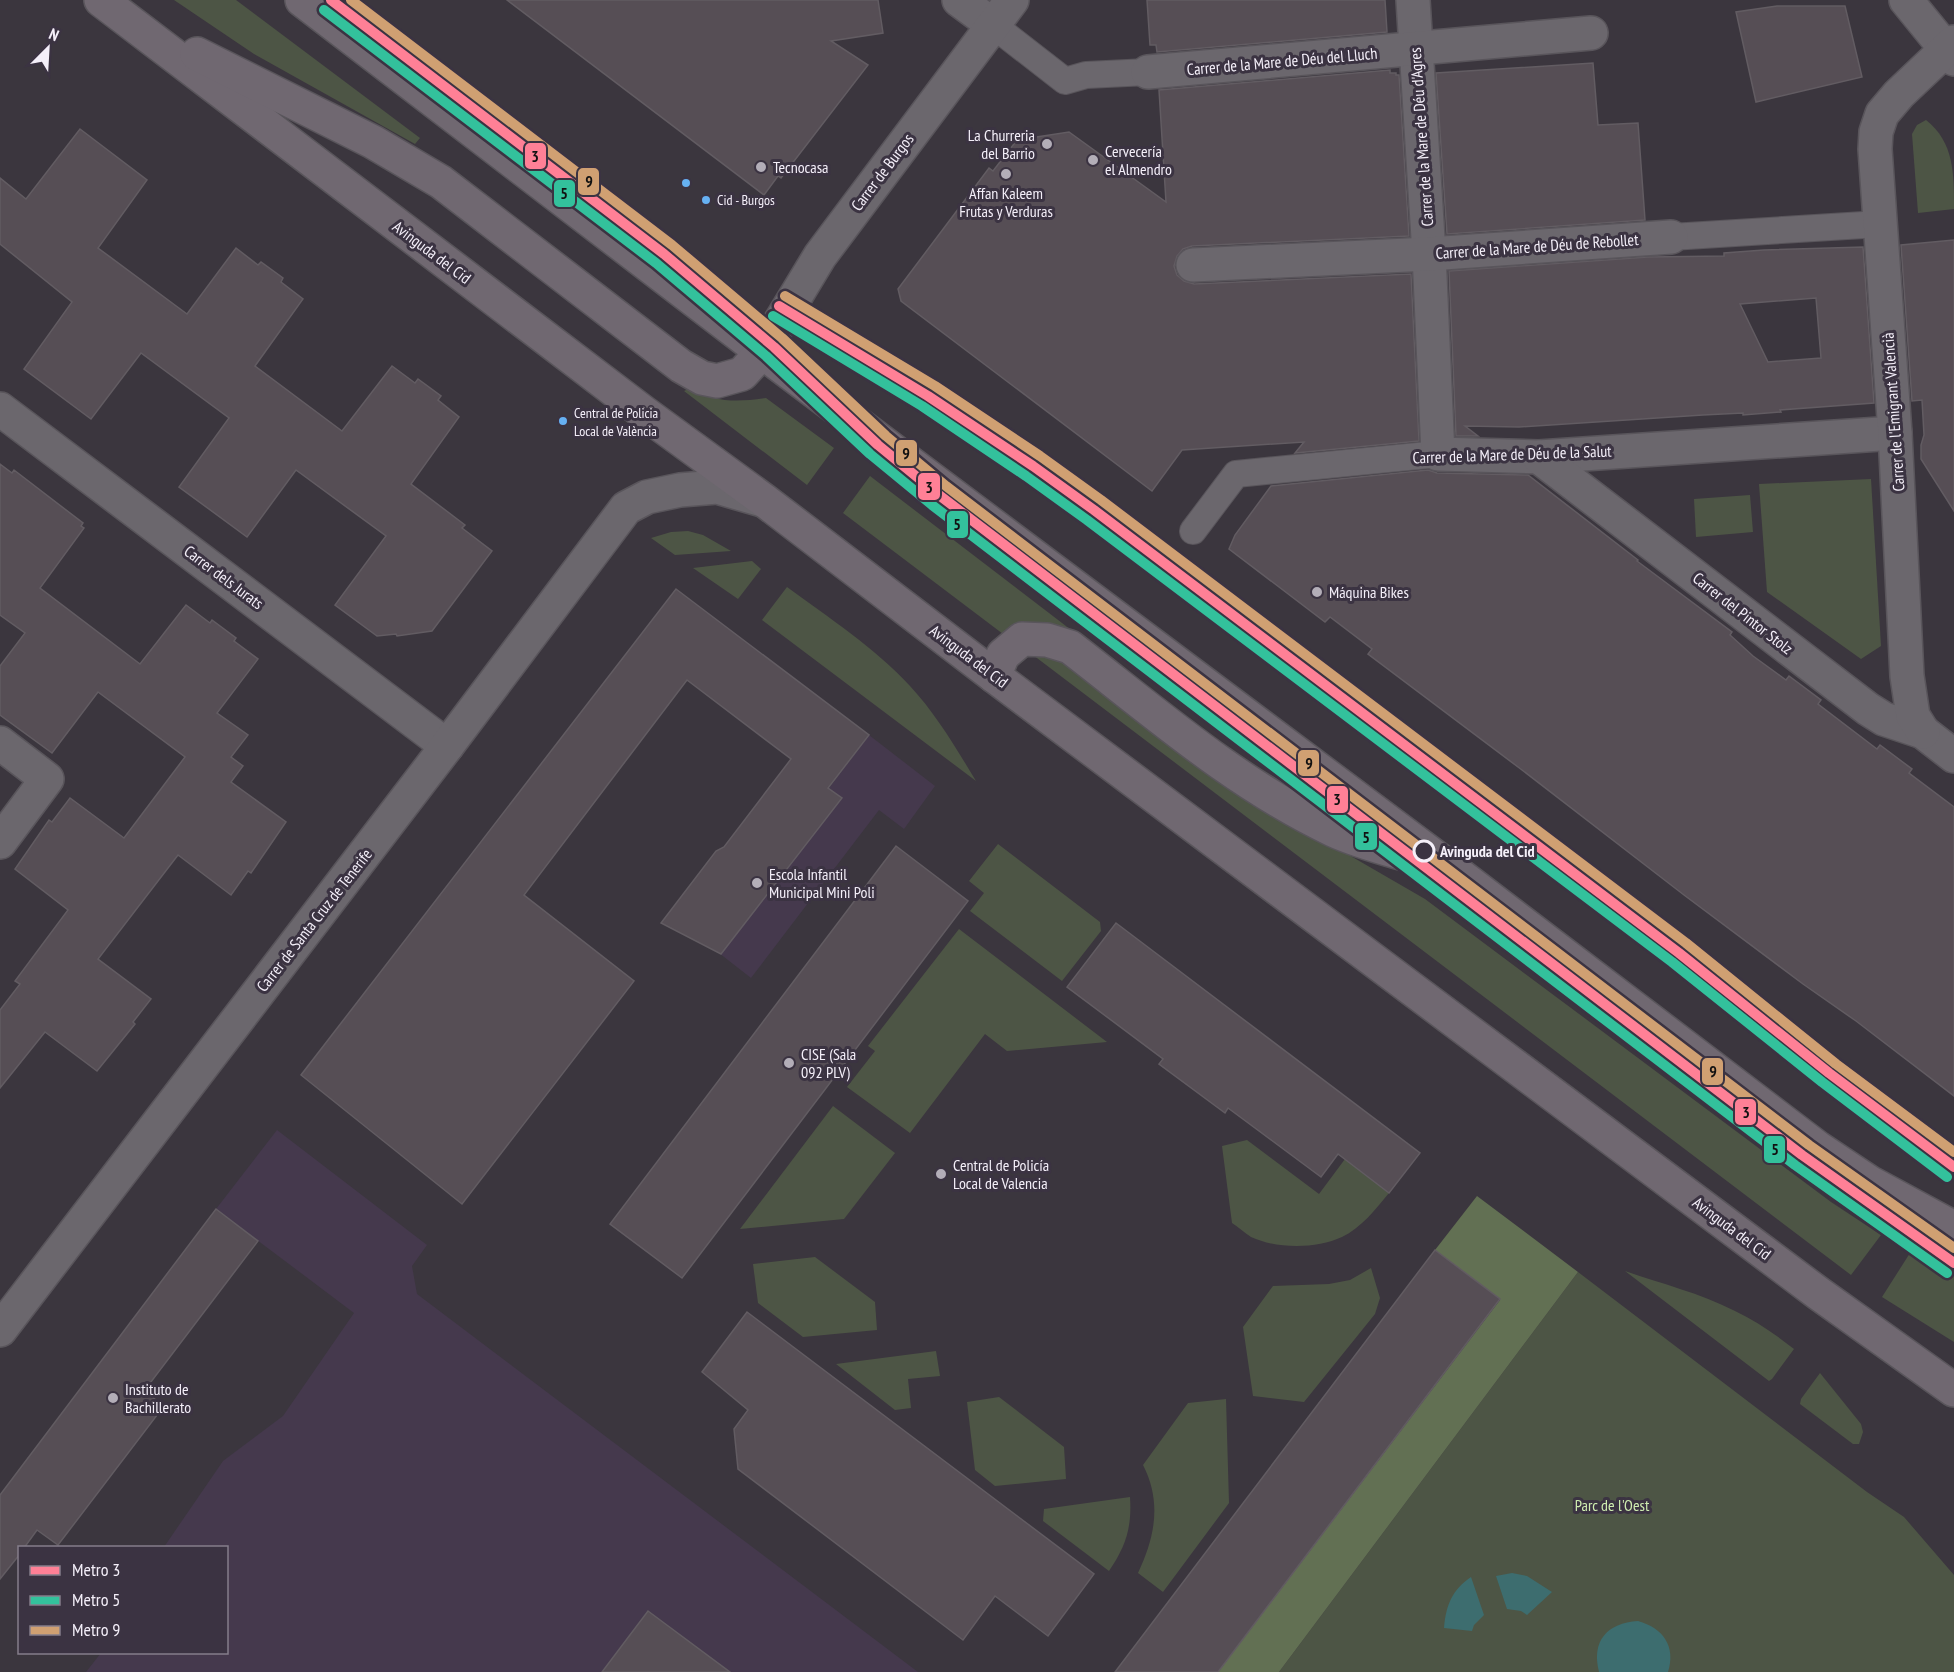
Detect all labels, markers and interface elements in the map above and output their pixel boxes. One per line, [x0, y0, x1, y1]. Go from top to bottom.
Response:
north arrow [18, 18, 78, 78]
text: N [46, 23, 62, 45]
street label: Carrer de la Mare de Déu del Lluch [1186, 43, 1378, 79]
street label: Carrer de la Mare de Déu d'Agres [1405, 47, 1437, 227]
place label: La Churreria del Barrio [968, 125, 1035, 163]
street label: Carrer de Burgos [846, 129, 918, 215]
marker: La Churreria del Barrio [1040, 137, 1054, 151]
place label: Cervecería el Almendro [1105, 141, 1172, 179]
line badge: 3 [524, 142, 547, 170]
text: 3 [531, 146, 539, 166]
marker: Cervecería el Almendro [1086, 153, 1100, 167]
place label: Tecnocasa [773, 157, 829, 177]
marker: Tecnocasa [754, 160, 768, 174]
line badge: 9 [577, 167, 600, 196]
marker: Affan Kaleem Frutas y Verduras [999, 167, 1013, 181]
text: 9 [585, 171, 593, 191]
unlabelled marker [680, 177, 692, 189]
line badge: 5 [553, 179, 576, 208]
text: 5 [560, 183, 568, 203]
place label: Affan Kaleem Frutas y Verduras [959, 183, 1053, 221]
place label: Cid - Burgos [717, 191, 775, 209]
marker: Cid - Burgos [700, 194, 712, 206]
street label: Avinguda del Cid [389, 216, 475, 288]
street label: Carrer de la Mare de Déu de Rebollet [1435, 229, 1640, 263]
street label: Carrer de l'Emigrant Valencià [1877, 332, 1909, 492]
place label: Central de Policia Local de València [574, 404, 658, 440]
marker: Central de Policia Local de València [557, 415, 569, 427]
line badge: 9 [895, 439, 918, 467]
street label: Carrer de la Mare de Déu de la Salut [1412, 441, 1612, 467]
text: 9 [902, 443, 910, 463]
line badge: 3 [917, 472, 941, 501]
text: 3 [925, 477, 933, 497]
line badge: 5 [946, 510, 969, 539]
text: 5 [953, 514, 961, 534]
street label: Carrer dels Jurats [180, 541, 268, 613]
street label: Carrer del Pintor Stolz [1689, 568, 1797, 658]
place label: Máquina Bikes [1329, 582, 1409, 602]
marker: Máquina Bikes [1310, 585, 1324, 599]
street label: Avinguda del Cid [926, 620, 1012, 692]
line badge: 9 [1297, 749, 1320, 777]
text: 9 [1305, 753, 1313, 773]
line badge: 3 [1326, 785, 1349, 814]
text: 3 [1333, 789, 1341, 809]
line badge: 5 [1354, 822, 1378, 851]
text: 5 [1362, 827, 1370, 847]
marker: Avinguda del Cid [1413, 840, 1435, 862]
place label: Avinguda del Cid [1439, 841, 1535, 861]
street label: Carrer de Santa Cruz de Tenerife [252, 845, 376, 995]
place label: Escola Infantil Municipal Mini Poli [769, 864, 875, 902]
marker: Escola Infantil Municipal Mini Poli [750, 876, 764, 890]
place label: CISE (Sala 092 PLV) [801, 1044, 856, 1082]
marker: CISE (Sala 092 PLV) [782, 1056, 796, 1070]
line badge: 9 [1701, 1057, 1724, 1086]
text: 9 [1709, 1061, 1717, 1081]
line badge: 3 [1734, 1098, 1757, 1126]
text: 3 [1742, 1102, 1750, 1122]
line badge: 5 [1763, 1135, 1786, 1164]
text: 5 [1771, 1139, 1779, 1159]
place label: Central de Policía Local de Valencia [953, 1155, 1049, 1193]
marker: Central de Policía Local de Valencia [934, 1167, 948, 1181]
street label: Avinguda del Cid [1689, 1192, 1775, 1264]
place label: Instituto de Bachillerato [125, 1379, 191, 1417]
marker: Instituto de Bachillerato [106, 1391, 120, 1405]
park label: Parc de l'Oest [1575, 1495, 1650, 1515]
legend [18, 1546, 228, 1654]
text: Metro 3 [72, 1558, 120, 1581]
text: Metro 5 [72, 1588, 120, 1611]
text: Metro 9 [72, 1618, 120, 1641]

